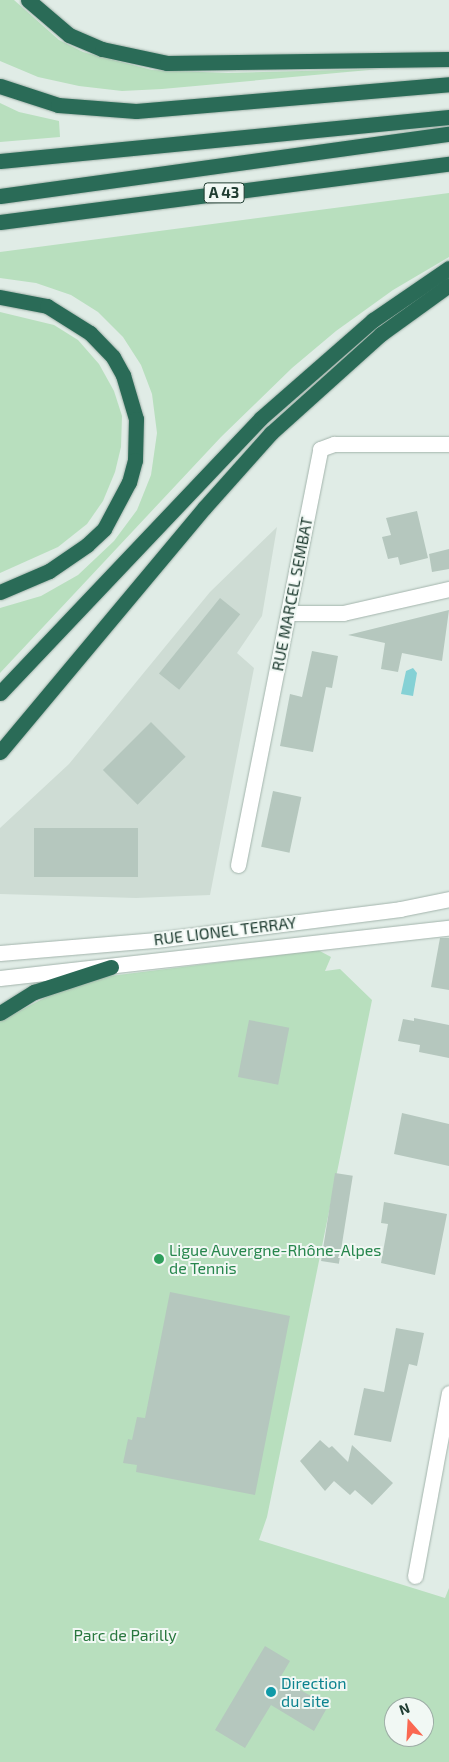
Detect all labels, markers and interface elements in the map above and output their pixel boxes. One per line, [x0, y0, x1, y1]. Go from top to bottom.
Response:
road number: A 43 [203, 180, 245, 206]
street label: RUE MARCEL SEMBAT [268, 515, 316, 673]
street label: RUE LIONEL TERRAY [152, 913, 298, 949]
place label: Ligue Auvergne-Rhône-Alpes de Tennis [169, 1240, 382, 1278]
marker: Ligue Auvergne-Rhône-Alpes de Tennis [153, 1253, 165, 1265]
park label: Parc de Parilly [73, 1625, 177, 1645]
place label: Direction du site [281, 1673, 347, 1711]
marker: Direction du site [265, 1686, 277, 1698]
north arrow [384, 1697, 434, 1747]
text: N [397, 1699, 412, 1718]

